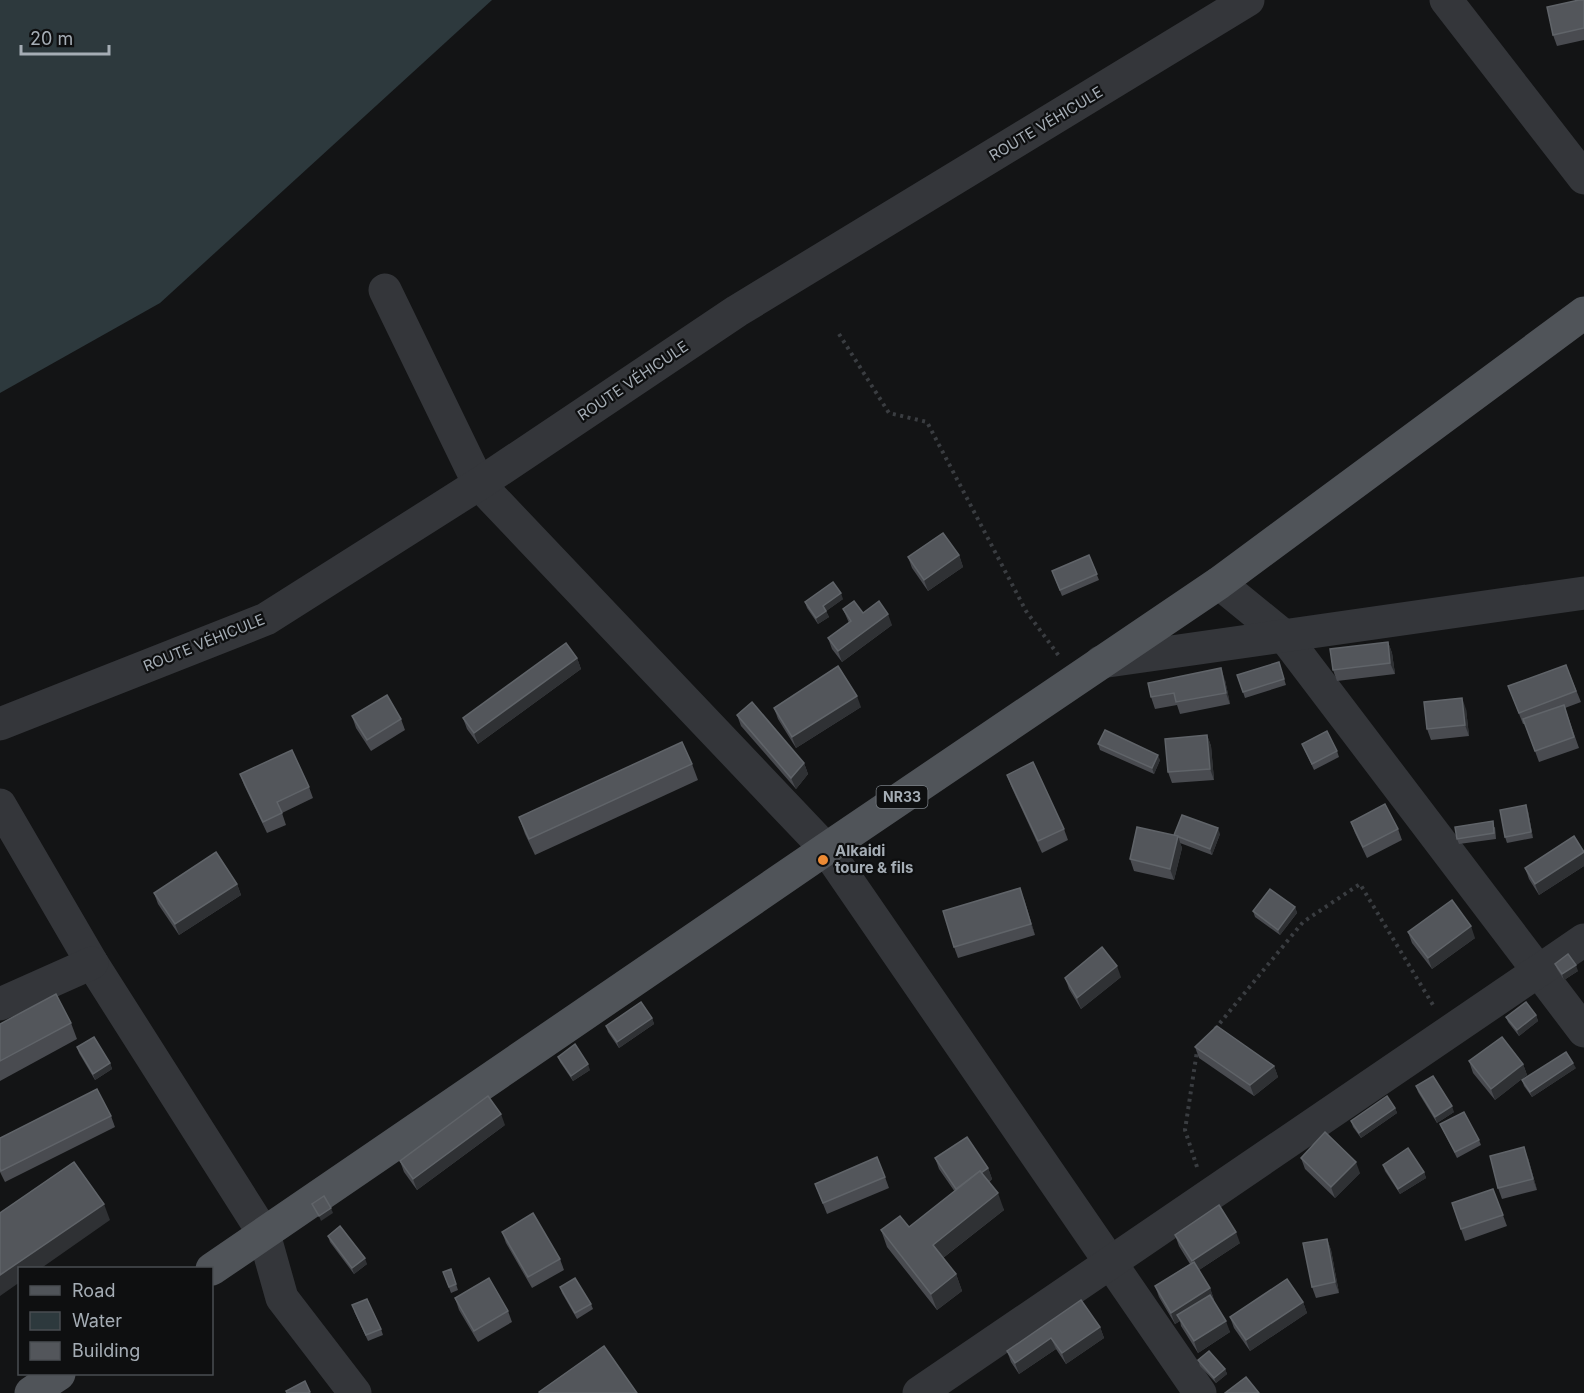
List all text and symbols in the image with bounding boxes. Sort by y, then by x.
scale bar [21,18,110,56]
text: 20 m [30,28,73,49]
street label: ROUTE VÉHICULE [985,82,1106,165]
street label: ROUTE VÉHICULE [574,337,692,425]
street label: ROUTE VÉHICULE [140,609,267,676]
road number: NR33 [876,786,928,808]
place label: Alkaidi toure & fils [835,841,913,877]
marker: Alkaidi toure & fils [816,853,830,867]
legend [18,1267,213,1375]
text: Road [72,1280,115,1301]
text: Water [72,1310,122,1331]
text: Building [72,1340,140,1361]

